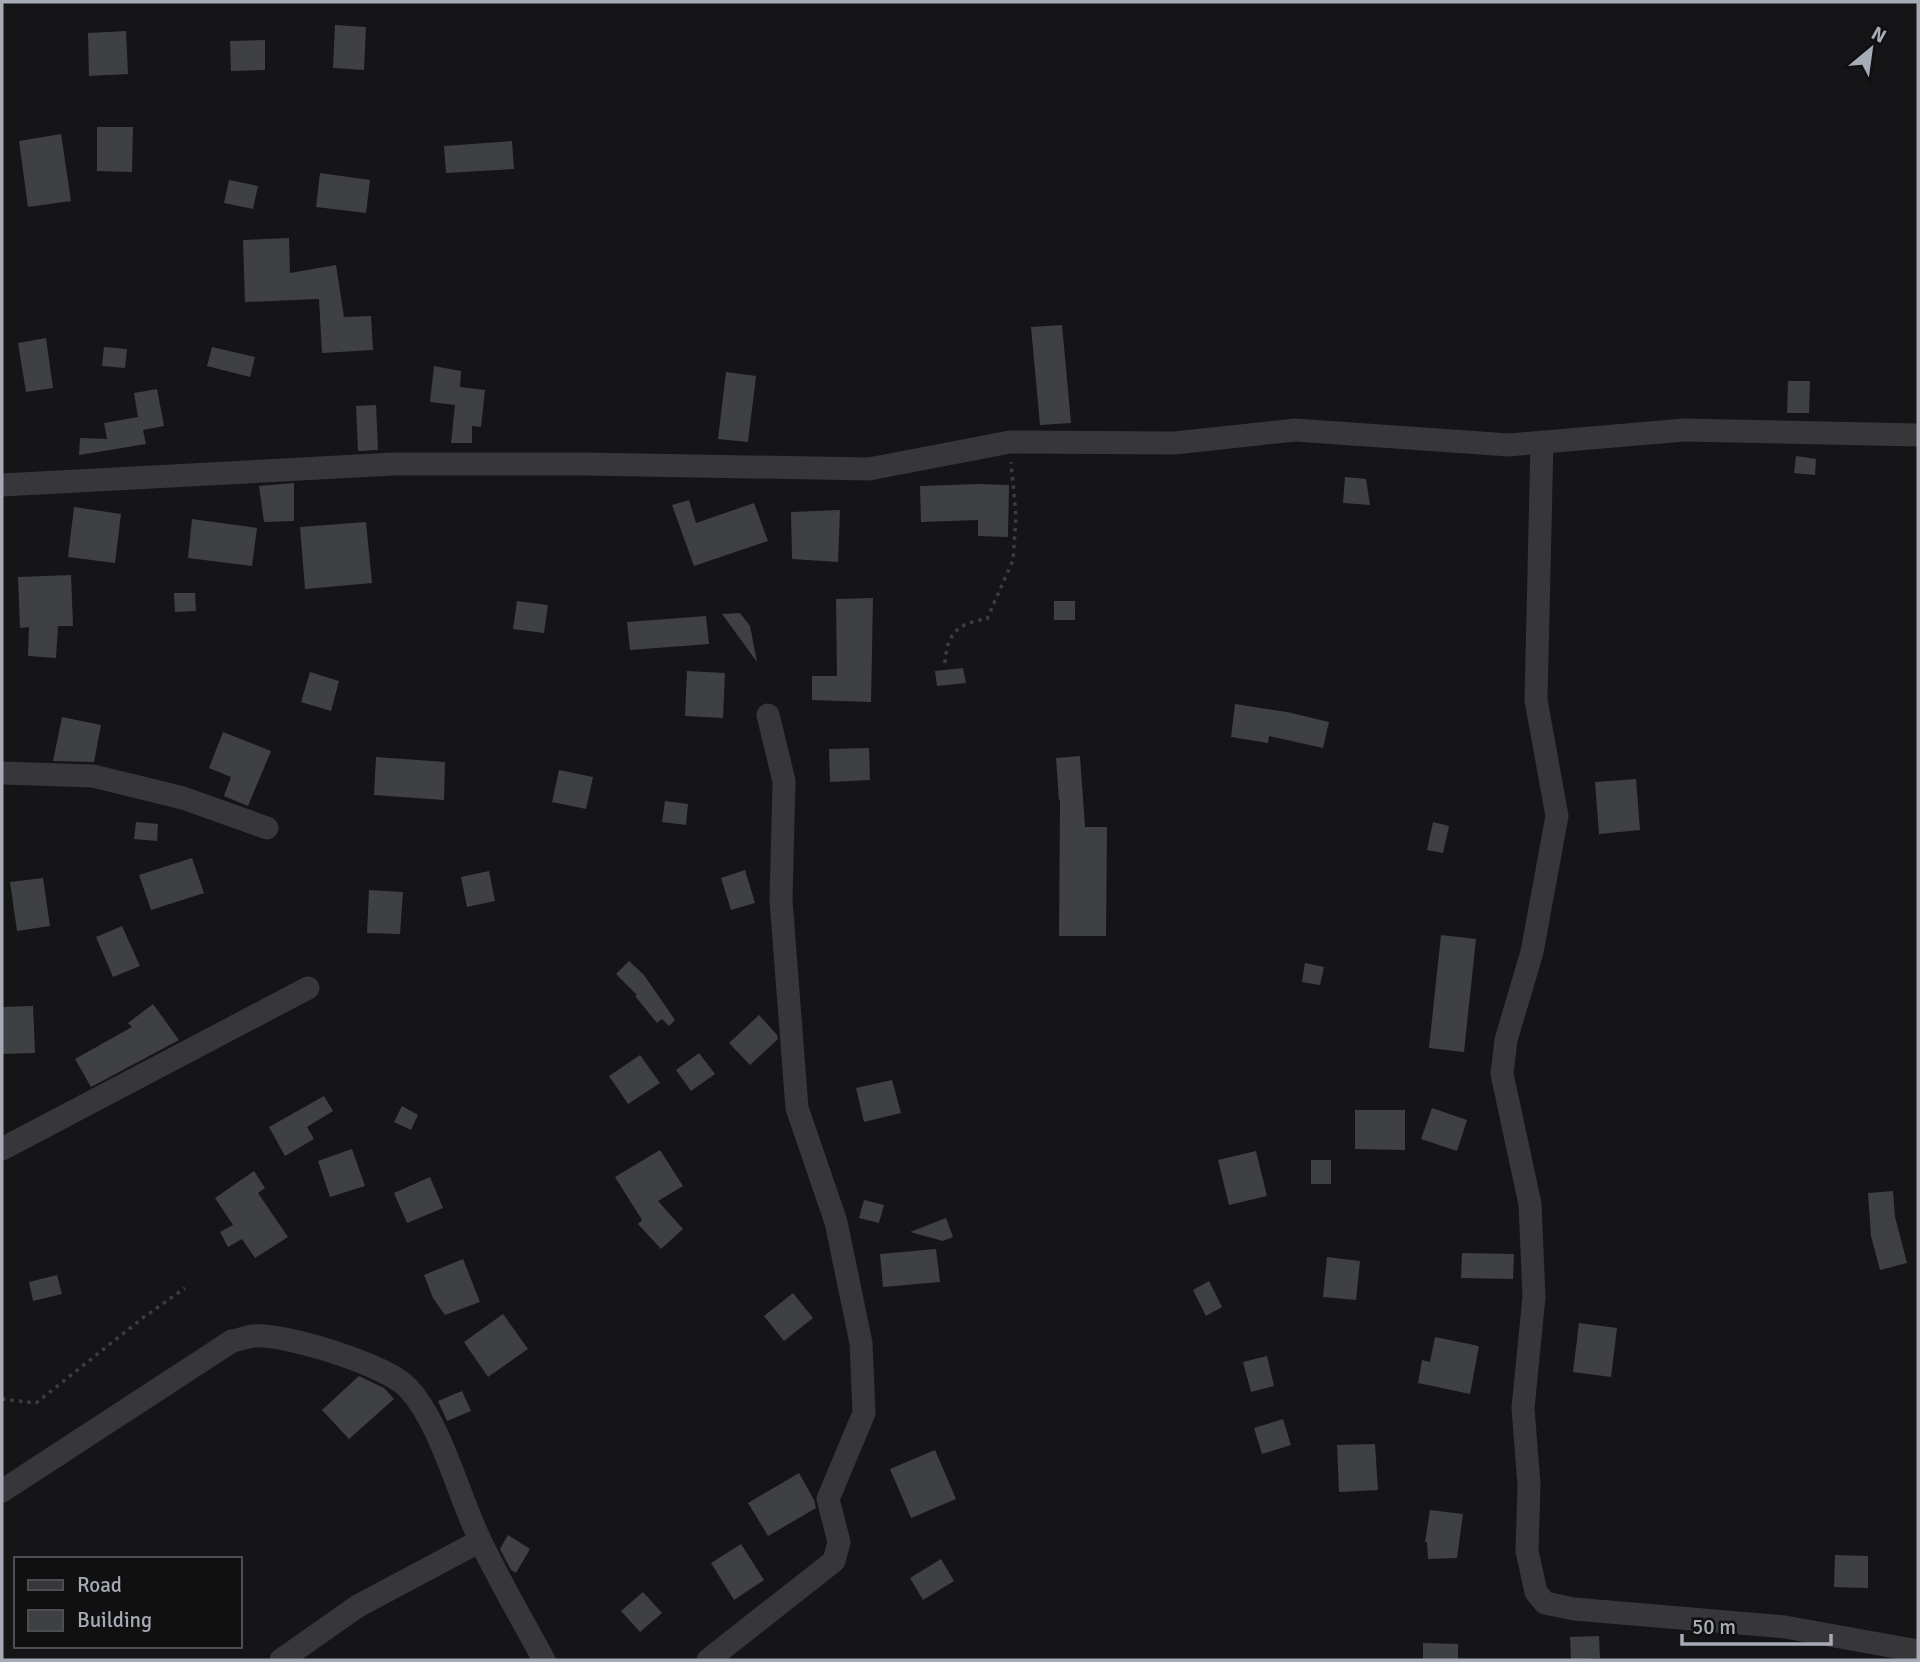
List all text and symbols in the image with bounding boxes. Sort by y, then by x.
north arrow [1836,14,1906,84]
text: N [1867,21,1890,49]
legend [14,1557,242,1648]
text: Road [77,1572,122,1598]
scale bar [1682,1602,1831,1646]
text: Building [77,1607,152,1633]
text: 50 m [1692,1614,1736,1640]

